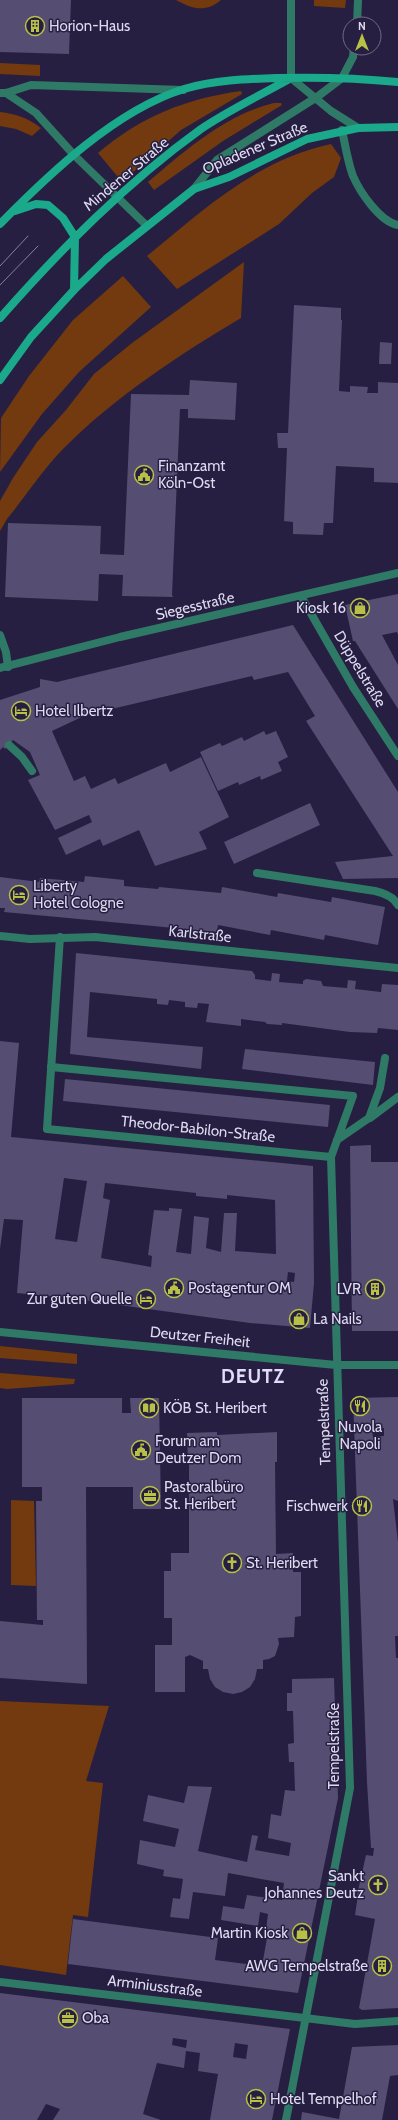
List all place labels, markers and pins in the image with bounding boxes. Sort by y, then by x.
building icon: Horion-Haus [24,15,46,37]
place label: Horion-Haus [49,17,130,35]
place label: Finanzamt Köln-Ost [158,457,225,492]
public building icon: Finanzamt Köln-Ost [133,464,155,486]
shop icon: Kiosk 16 [349,597,371,619]
place label: Kiosk 16 [296,599,346,617]
hotel icon: Hotel Ilbertz [10,700,32,722]
place label: Hotel Ilbertz [35,702,113,720]
place label: Liberty Hotel Cologne [33,877,124,912]
hotel icon: Liberty Hotel Cologne [8,884,30,906]
public building icon: Postagentur OM [163,1277,185,1299]
building icon: LVR [364,1278,386,1300]
place label: Postagentur OM [188,1279,291,1297]
place label: LVR [337,1280,361,1298]
hotel icon: Zur guten Quelle [135,1288,157,1310]
place label: Zur guten Quelle [27,1290,132,1308]
shop icon: La Nails [288,1308,310,1330]
place label: La Nails [313,1310,362,1328]
restaurant icon: Nuvola Napoli [349,1395,371,1417]
library icon: KÖB St. Heribert [138,1397,160,1419]
place label: KÖB St. Heribert [163,1399,267,1417]
place label: Nuvola Napoli [338,1418,383,1453]
place label: Forum am Deutzer Dom [155,1432,241,1467]
public building icon: Forum am Deutzer Dom [130,1439,152,1461]
place label: Pastoralbüro St. Heribert [164,1478,243,1513]
office icon: Pastoralbüro St. Heribert [139,1485,161,1507]
restaurant icon: Fischwerk [351,1495,373,1517]
place label: Fischwerk [286,1497,348,1515]
church icon: St. Heribert [221,1552,243,1574]
place label: St. Heribert [246,1554,318,1572]
place label: Sankt Johannes Deutz [263,1867,364,1902]
church icon: Sankt Johannes Deutz [367,1874,389,1896]
shop icon: Martin Kiosk [291,1922,313,1944]
place label: Martin Kiosk [211,1924,288,1942]
building icon: AWG Tempelstraße [371,1955,393,1977]
place label: AWG Tempelstraße [245,1957,368,1975]
office icon: Oba [57,2007,79,2029]
place label: Oba [82,2009,110,2027]
hotel icon: Hotel Tempelhof [245,2088,267,2110]
place label: Hotel Tempelhof [270,2090,377,2108]

